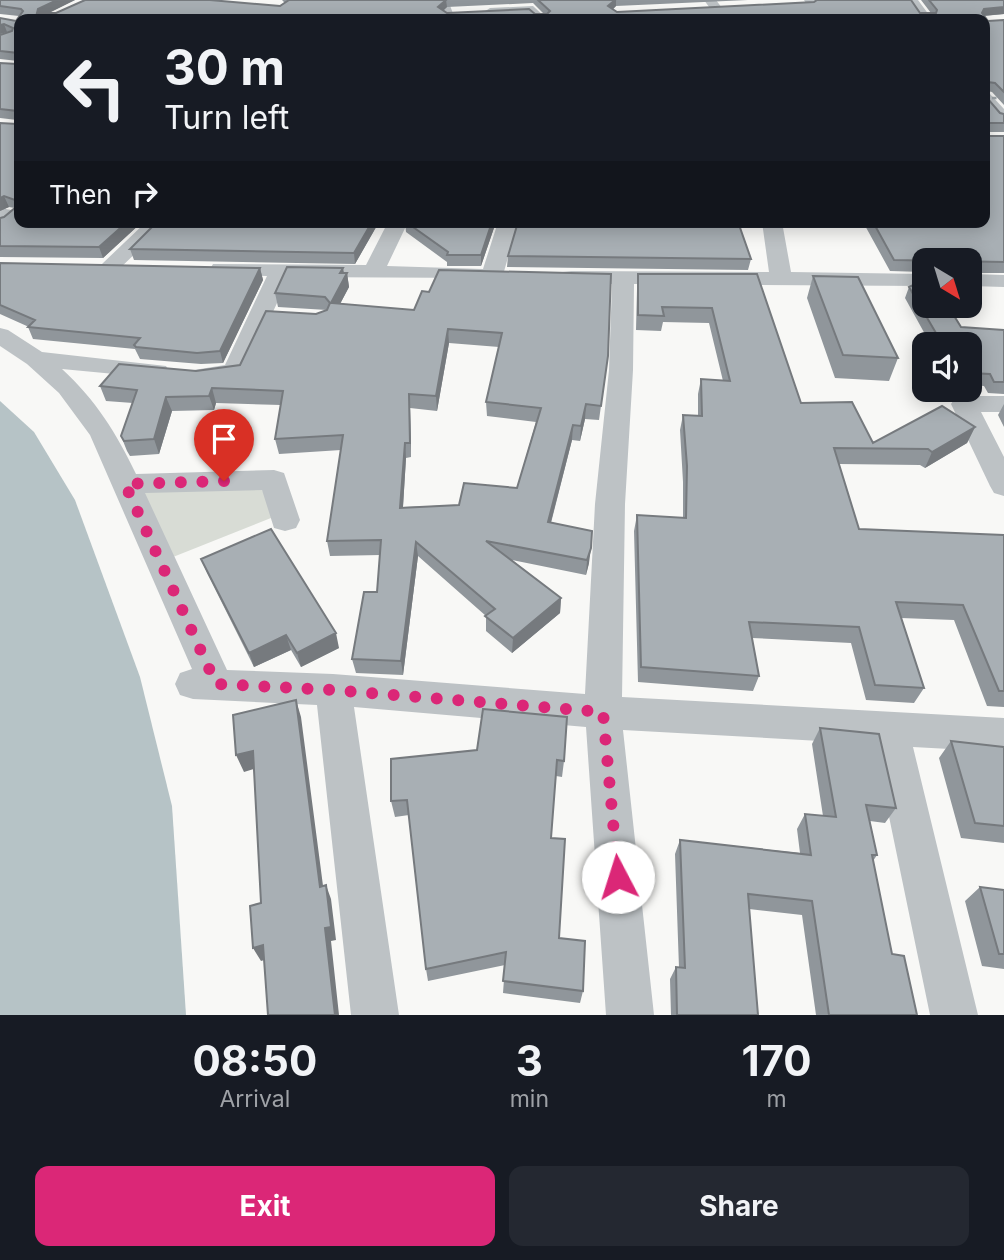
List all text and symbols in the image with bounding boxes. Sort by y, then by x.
text: 30 m [164,38,285,97]
icon: left [49,42,140,133]
text: Turn left [164,98,289,137]
icon: right [126,175,164,213]
text: Then [49,179,112,210]
north arrow [912,248,982,318]
map controls [912,248,982,402]
button: sound [912,332,982,402]
pin [194,409,254,481]
icon: arrive [205,420,243,458]
position arrow [581,840,655,914]
text: 08:50 [192,1035,317,1086]
text: 3 [516,1035,543,1086]
text: 170 [741,1035,812,1086]
text: Arrival [219,1085,290,1113]
text: min [510,1085,549,1113]
text: m [766,1085,787,1113]
button: Exit [35,1166,495,1246]
button: Share [509,1166,969,1246]

